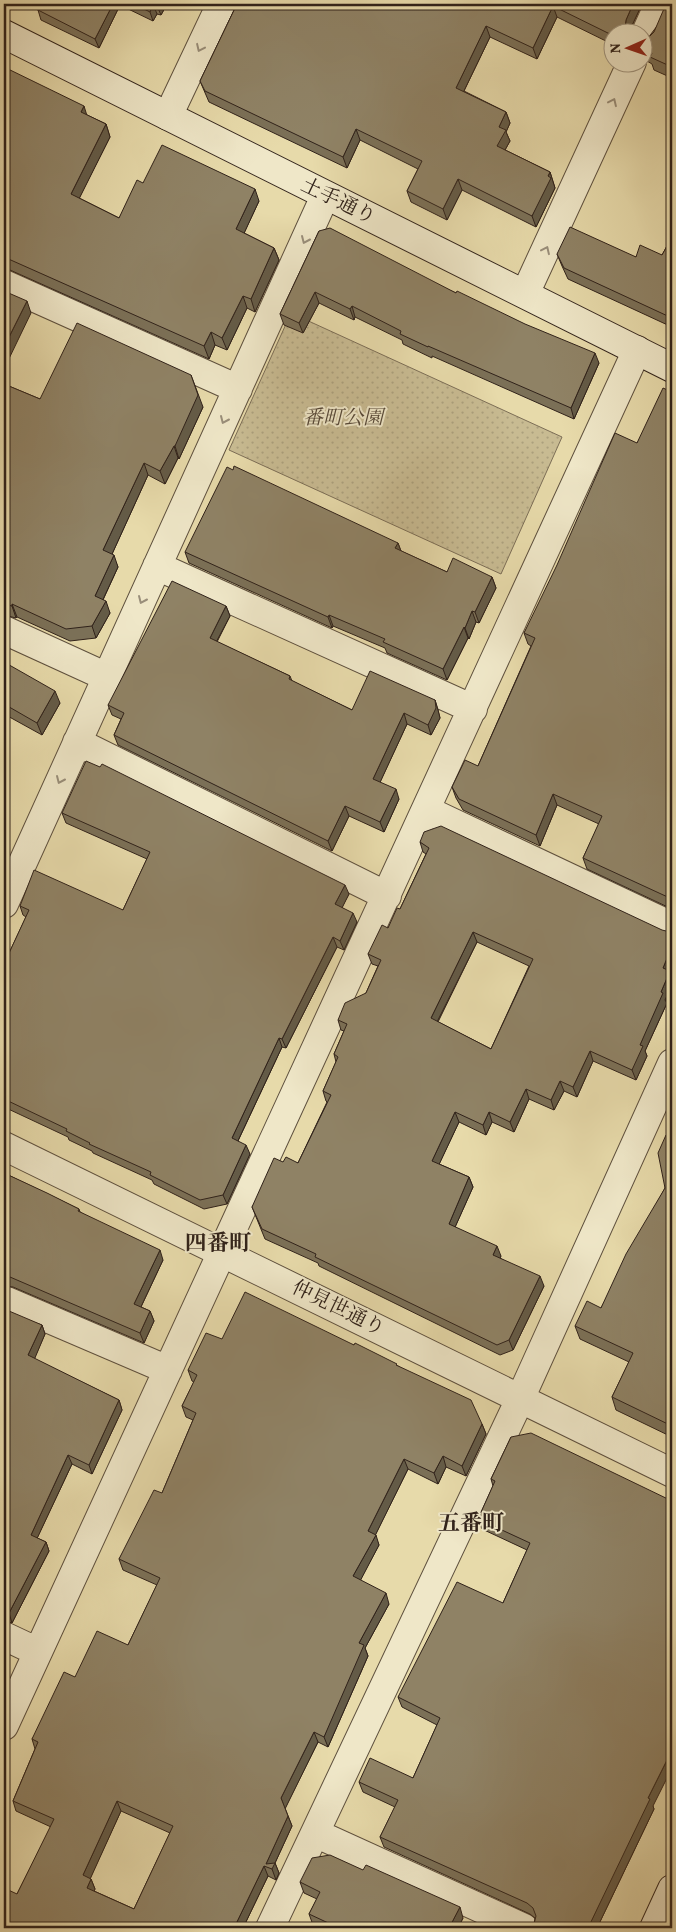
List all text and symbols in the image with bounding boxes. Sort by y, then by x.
north arrow [604,22,654,72]
one-way arrow [196,43,206,52]
text: N [607,43,626,54]
one-way arrow [607,98,618,107]
street label: 土手通り [296,172,380,232]
one-way arrow [300,235,311,244]
one-way arrow [539,246,550,255]
park label: 番町公園 [303,405,386,433]
one-way arrow [219,415,230,424]
one-way arrow [137,595,148,604]
one-way arrow [56,775,67,784]
district label: 四番町 [185,1229,251,1260]
street label: 仲見世通り [287,1274,389,1344]
district label: 五番町 [438,1509,504,1540]

